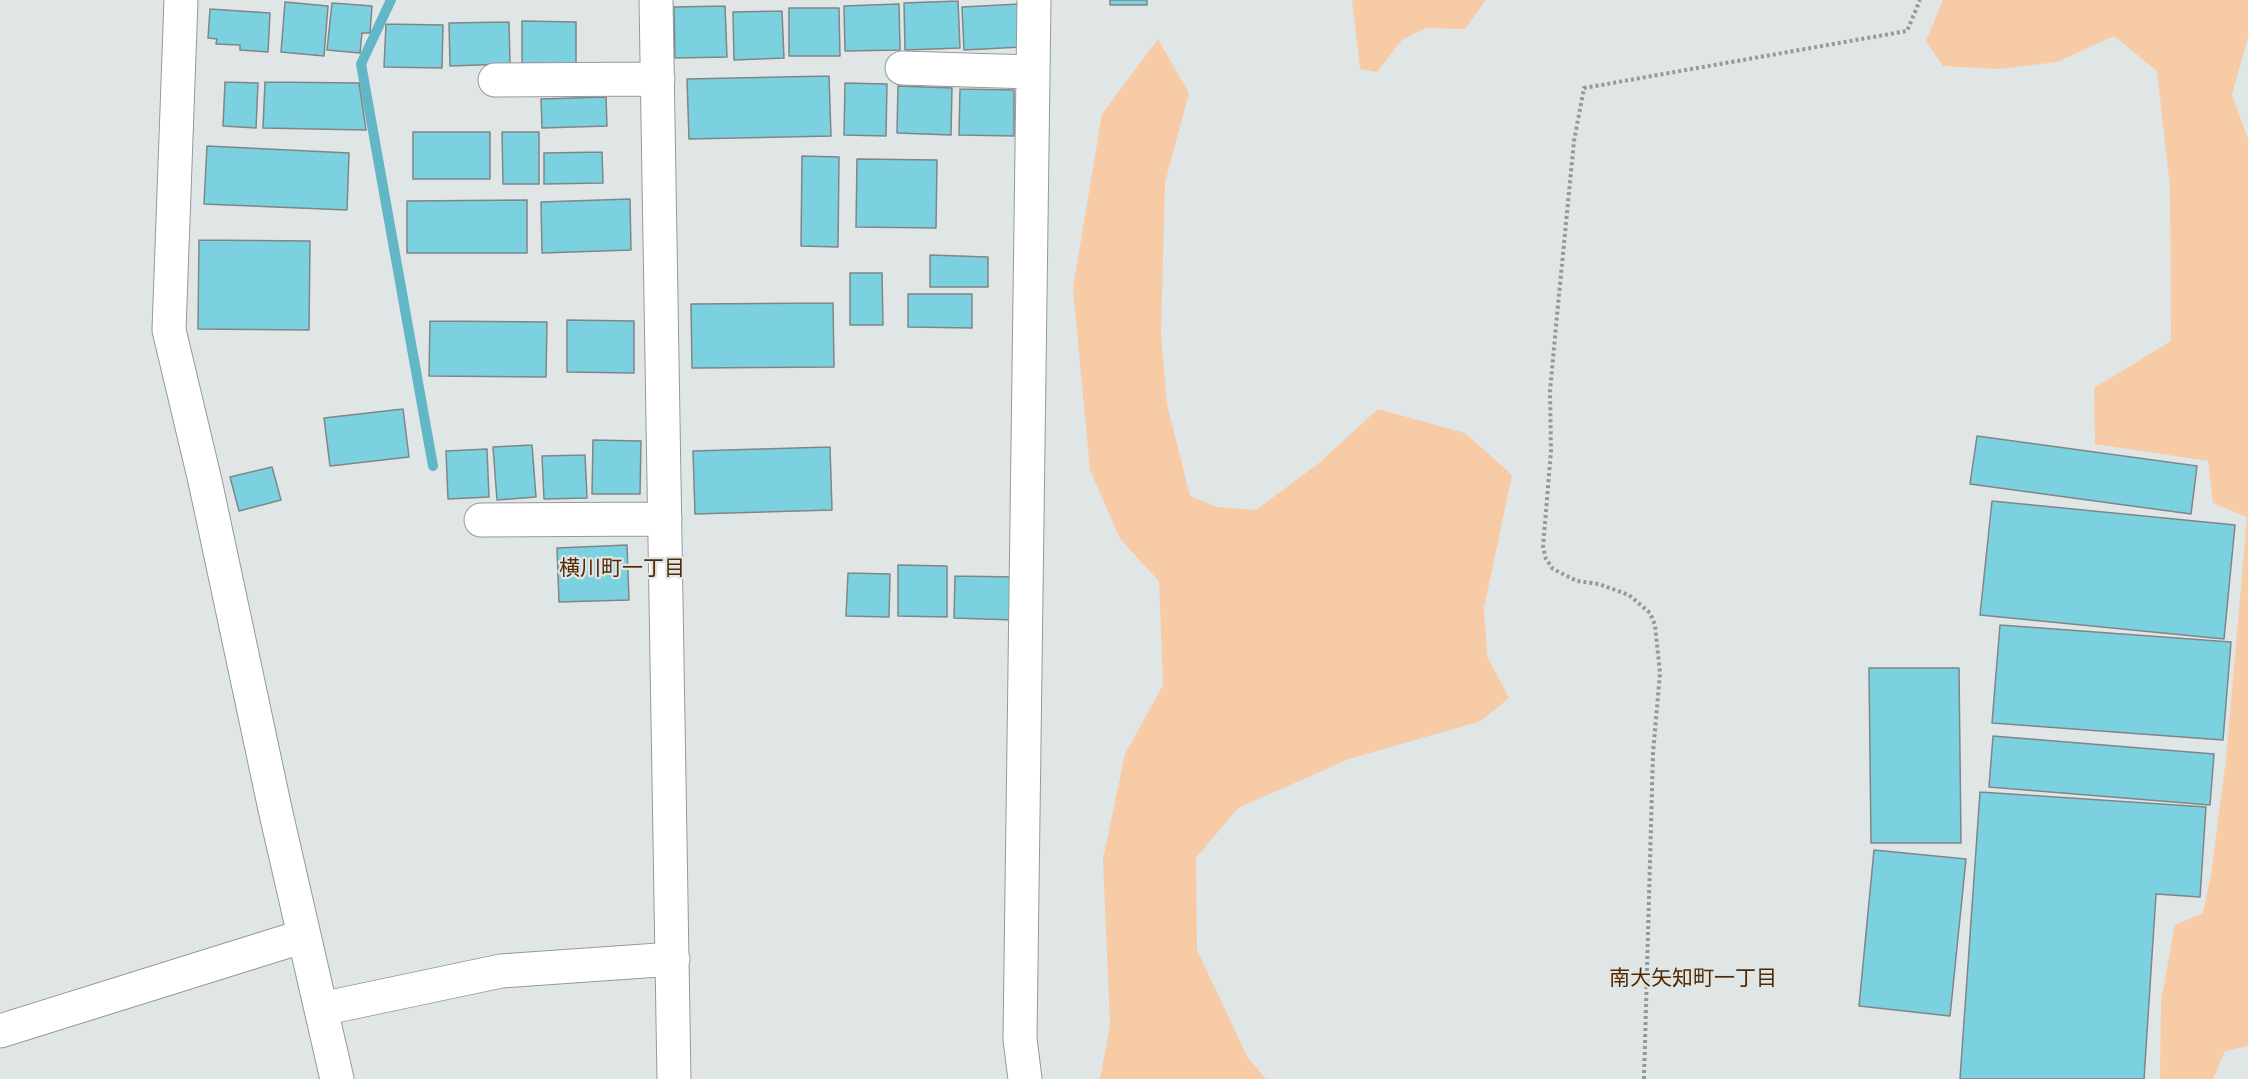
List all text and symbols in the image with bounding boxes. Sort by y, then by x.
district label: 横川町一丁目 [559,556,685,582]
district label: 南大矢知町一丁目 [1609,966,1777,992]

